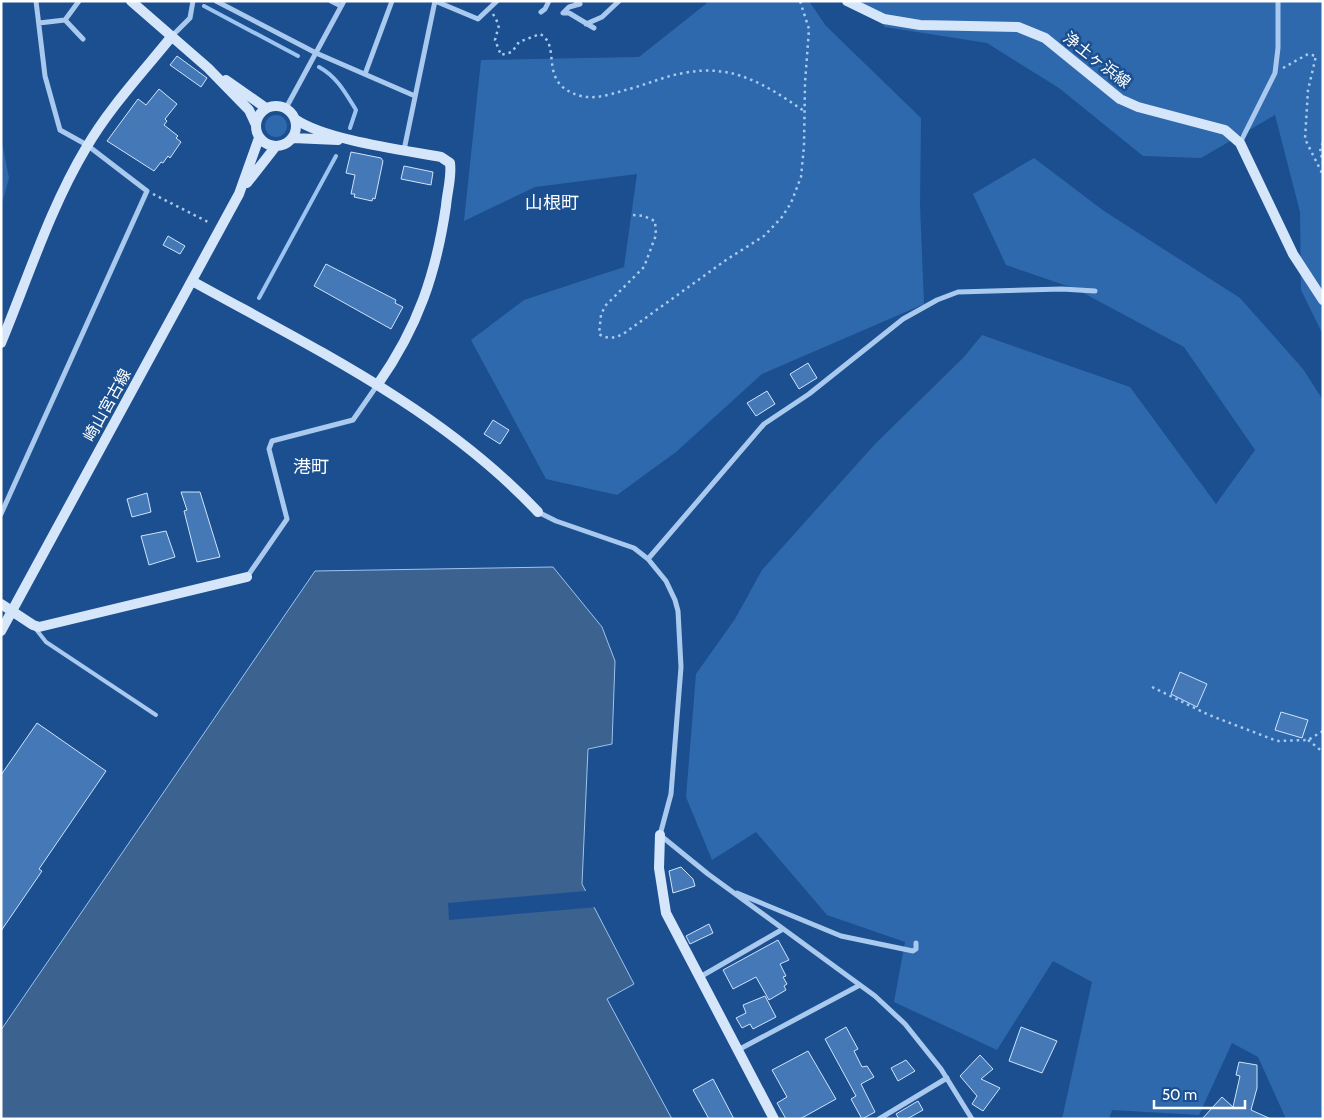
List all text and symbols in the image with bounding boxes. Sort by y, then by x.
street label: 浄土ヶ浜線 [1060,28,1134,92]
district label: 山根町 [525,192,579,214]
street label: 崎山宮古線 [79,365,135,445]
district label: 港町 [293,456,329,478]
scale bar [1154,1078,1245,1110]
text: 50 m [1162,1086,1197,1104]

